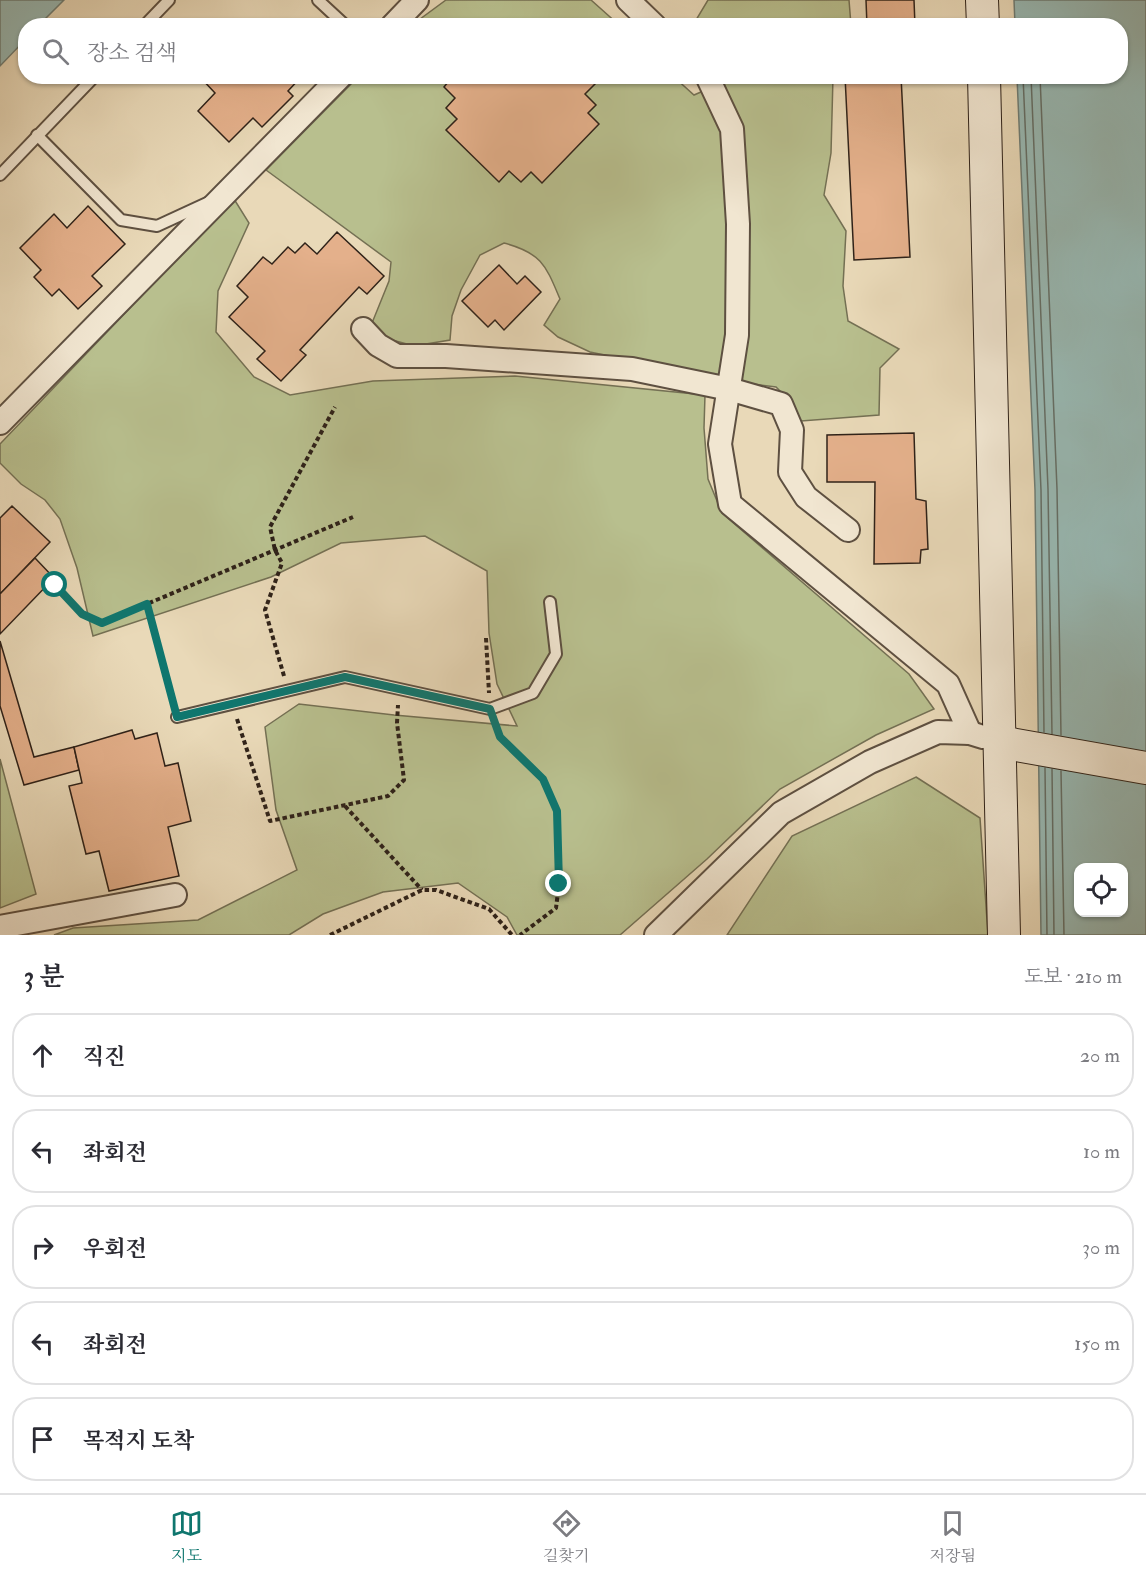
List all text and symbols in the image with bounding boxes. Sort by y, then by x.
search box [18,18,1128,84]
icon: search [39,35,72,68]
text: 장소 검색 [87,39,177,67]
route start [41,571,67,597]
map controls [1074,863,1128,917]
button: locate [1074,863,1128,917]
route end [545,870,571,896]
text: 3 분 [24,961,65,993]
text: 도보 · 210 m [1024,964,1122,989]
icon: ahead [26,1039,59,1072]
text: 직진 [83,1043,126,1071]
text: 20 m [1080,1043,1120,1068]
icon: left [26,1135,59,1168]
text: 좌회전 [83,1139,147,1167]
text: 10 m [1083,1139,1120,1164]
icon: right [26,1231,59,1264]
text: 우회전 [83,1235,147,1263]
text: 30 m [1082,1235,1120,1260]
icon: left [26,1327,59,1360]
text: 좌회전 [83,1331,147,1359]
text: 150 m [1074,1331,1120,1356]
icon: arrive [26,1423,59,1456]
text: 목적지 도착 [83,1427,194,1455]
tab: 지도 [170,1507,203,1566]
tab: 길찾기 [543,1507,589,1566]
tab: 저장됨 [930,1507,976,1566]

